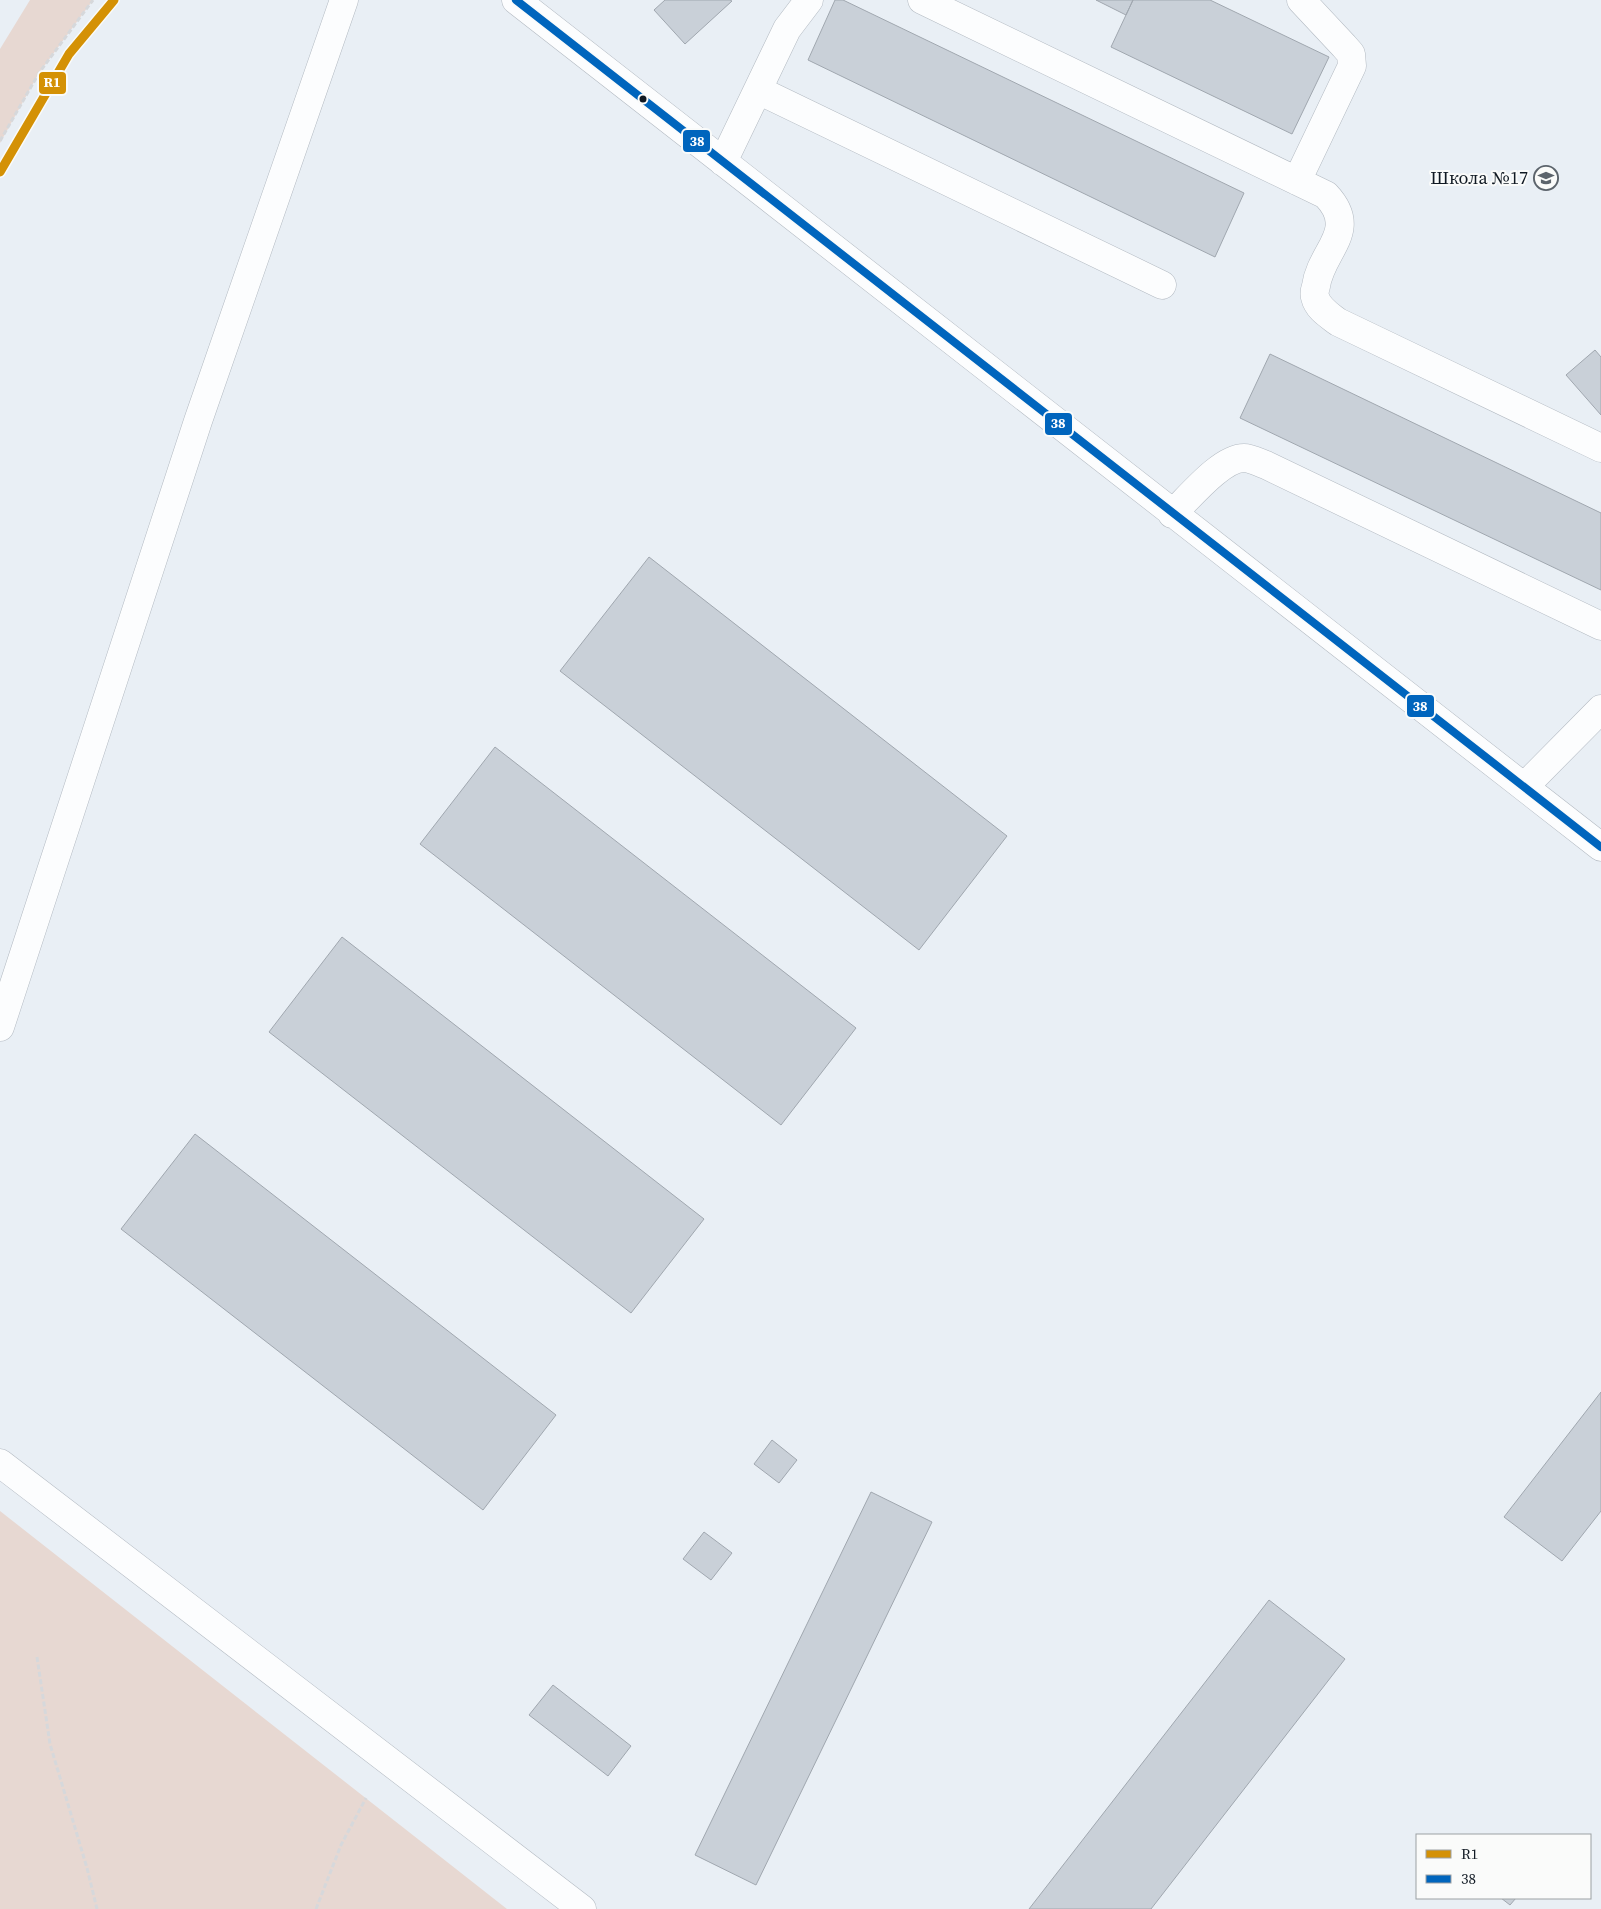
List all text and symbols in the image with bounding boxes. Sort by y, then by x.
line badge: R1 [38,71,67,95]
text: R1 [43,72,61,92]
unlabelled marker [638,94,648,104]
line badge: 38 [682,129,711,153]
text: 38 [689,131,705,151]
place label: Школа №17 [1430,165,1528,190]
school or university icon: Школа №17 [1533,165,1559,191]
line badge: 38 [1044,412,1073,436]
text: 38 [1050,413,1066,433]
line badge: 38 [1406,694,1435,718]
text: 38 [1412,696,1428,716]
legend [1416,1834,1591,1899]
text: R1 [1461,1843,1478,1864]
text: 38 [1461,1868,1476,1889]

